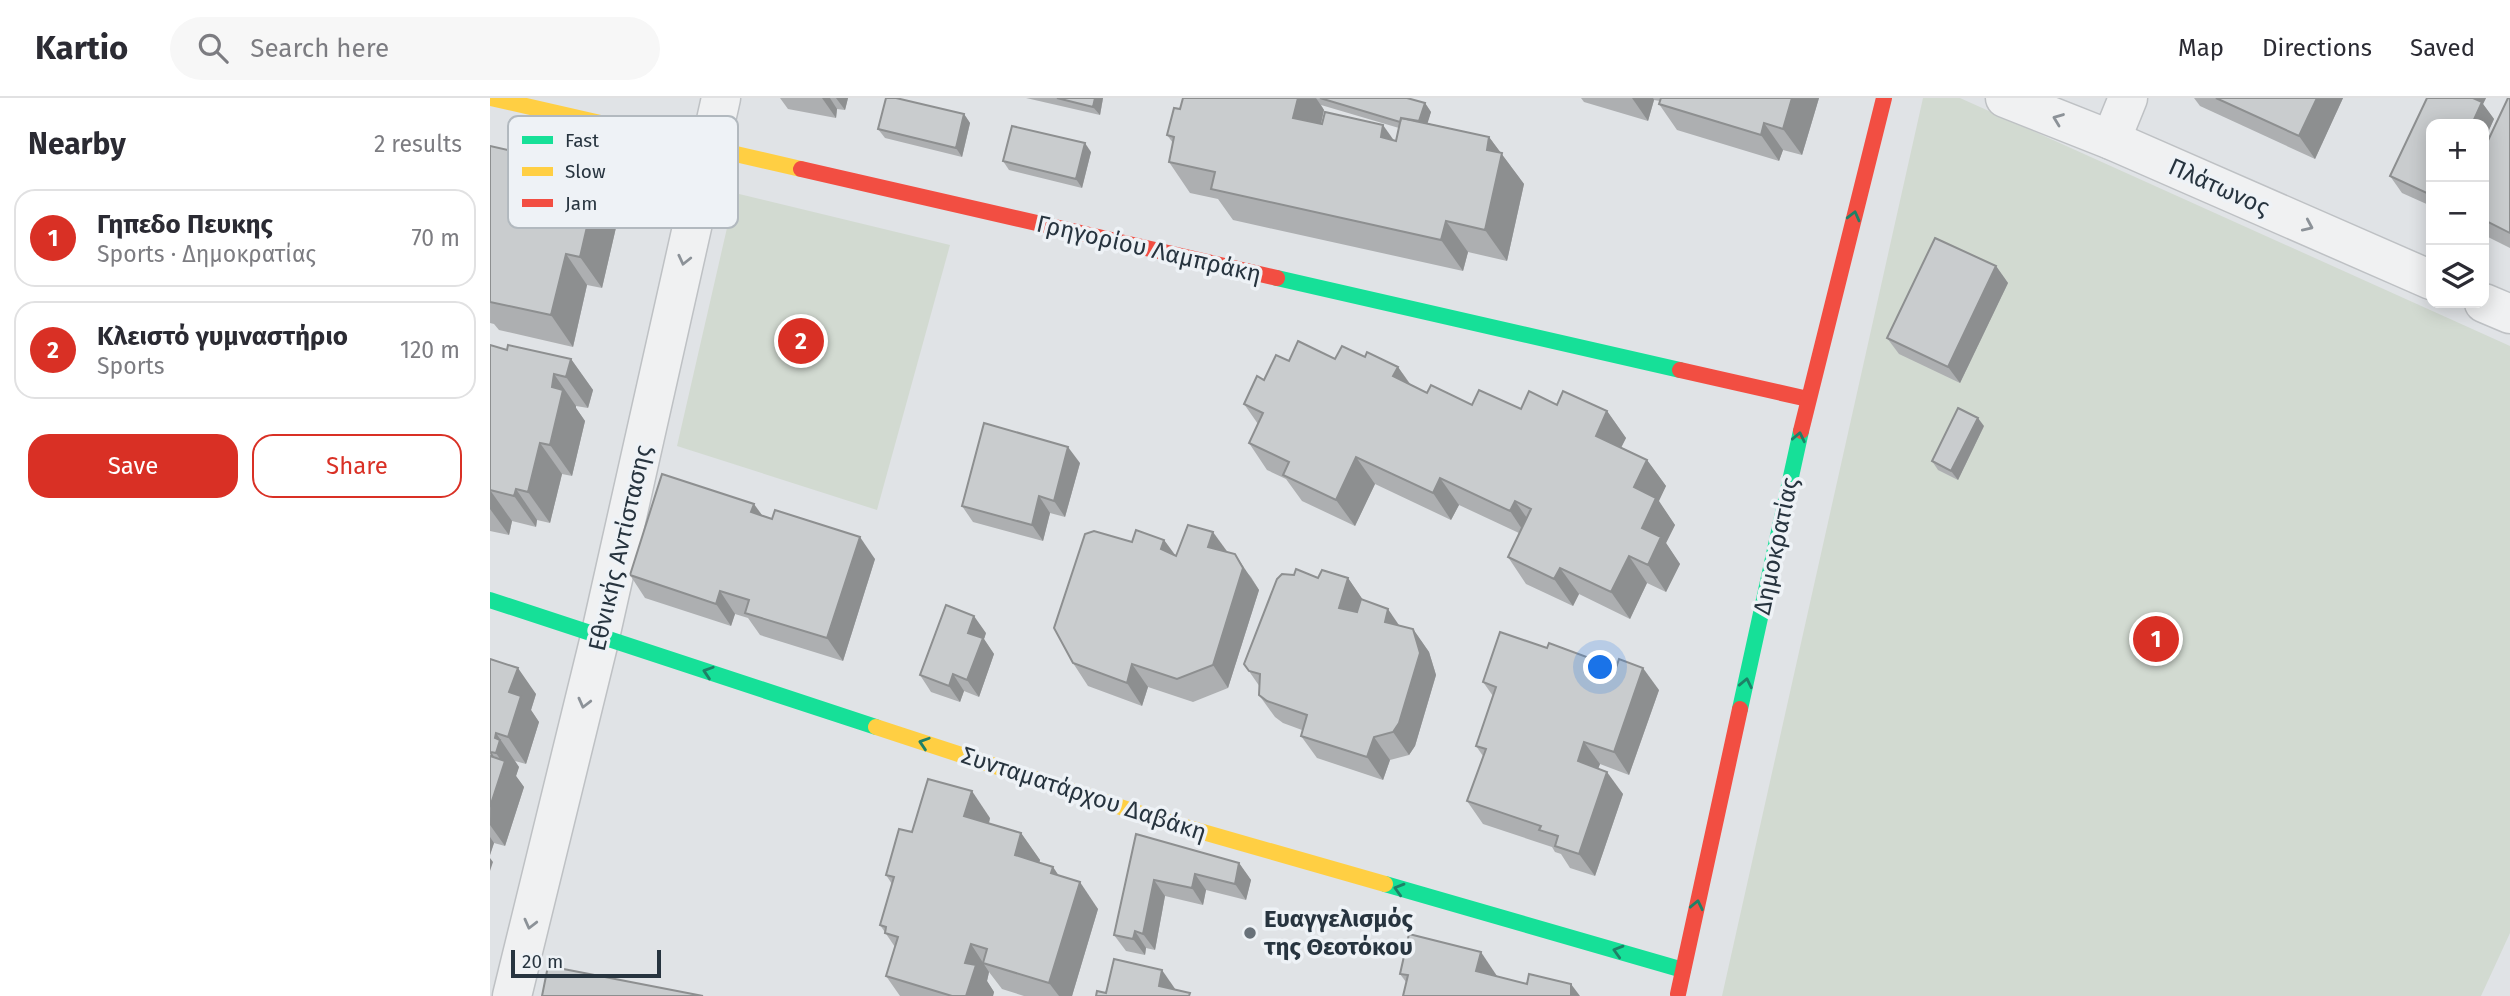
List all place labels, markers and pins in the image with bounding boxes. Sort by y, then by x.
pin: 2 [778,315,824,367]
pin: 1 [2133,613,2179,665]
place label: Ευαγγελισμός της Θεοτόκου [1263,905,1414,961]
marker: Ευαγγελισμός της Θεοτόκου [1242,925,1258,941]

